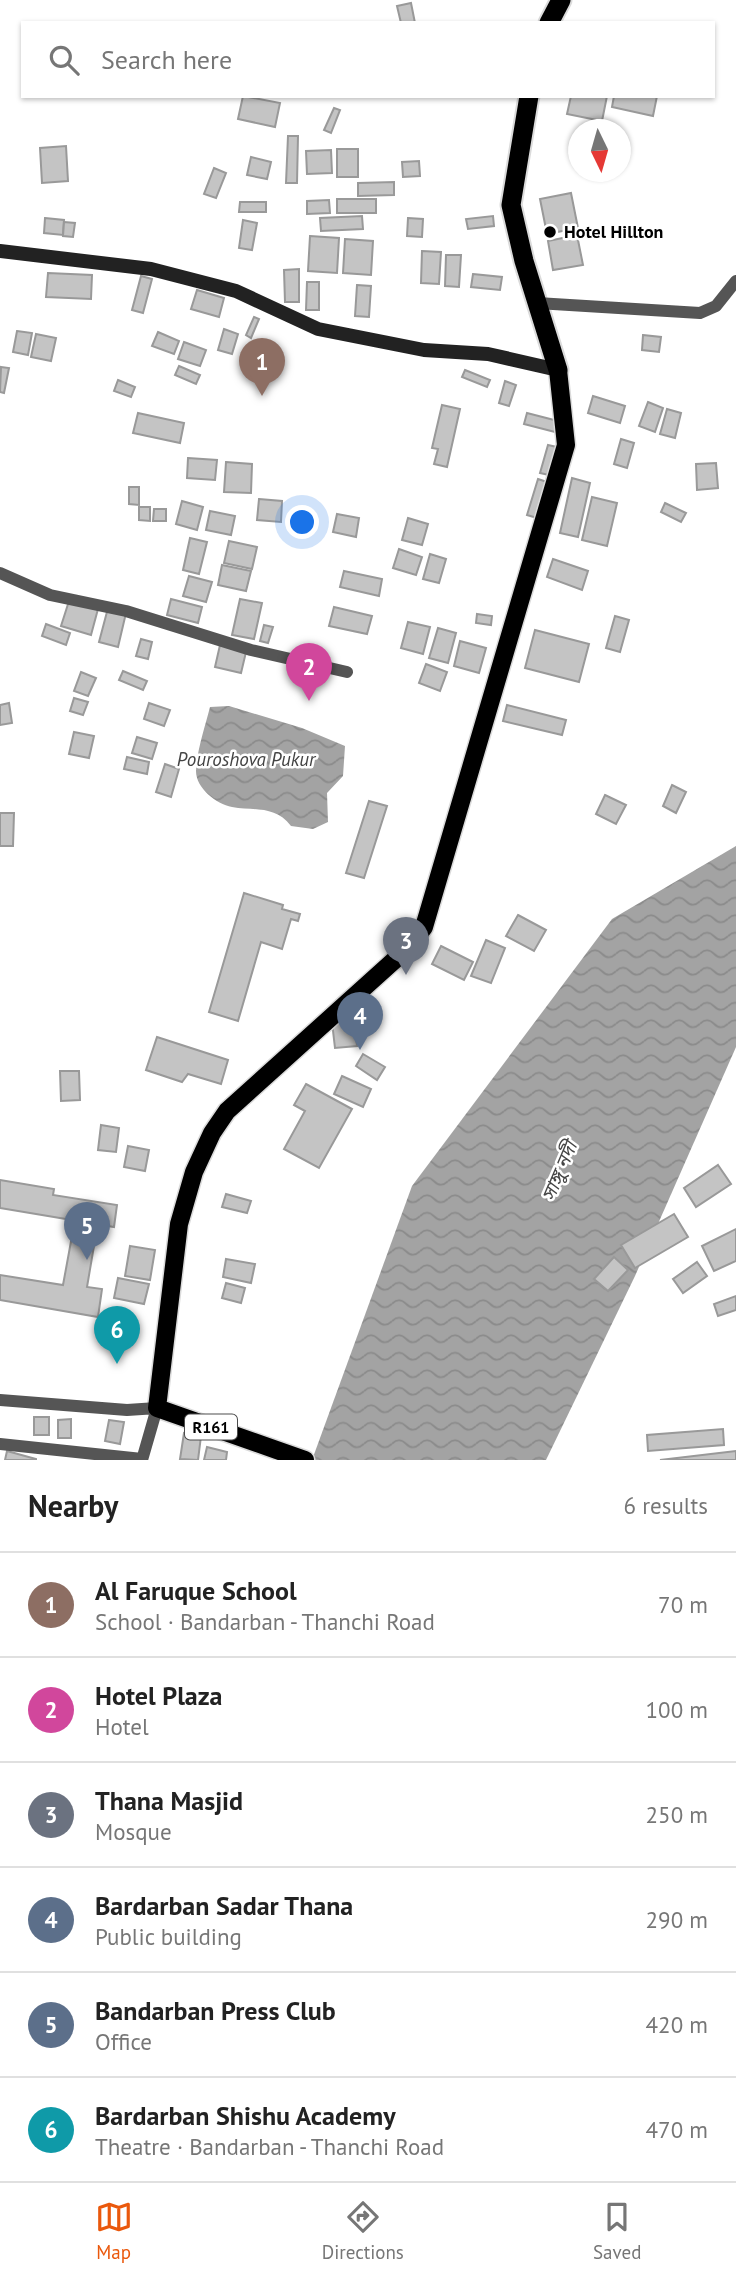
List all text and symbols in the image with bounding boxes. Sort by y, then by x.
search box [21,21,715,98]
icon: search [45,41,83,79]
text: Search here [101,43,232,76]
north arrow [568,119,631,182]
place label: Hotel Hillton [564,220,663,243]
marker: Hotel Hillton [542,224,558,240]
pin: 1 [239,338,285,396]
your location [285,505,319,539]
pin: 2 [286,643,332,701]
water label: Pouroshova Pukur [177,747,317,771]
pin: 3 [383,917,429,975]
pin: 4 [337,992,383,1050]
water label: সাঙ্গু নদী [536,1134,584,1204]
pin: 5 [64,1202,110,1260]
pin: 6 [94,1306,140,1364]
road number: R161 [185,1414,237,1440]
text: Nearby [28,1486,118,1525]
text: 6 results [624,1491,708,1520]
text: Al Faruque School [95,1574,297,1607]
text: 1 [44,1590,58,1619]
text: 70 m [658,1590,708,1619]
text: School · Bandarban - Thanchi Road [95,1607,435,1636]
text: Hotel Plaza [95,1679,222,1712]
text: 2 [44,1695,58,1724]
text: 100 m [646,1695,708,1724]
text: Hotel [95,1712,149,1741]
text: Thana Masjid [95,1784,243,1817]
text: 3 [44,1800,58,1829]
text: 250 m [646,1800,708,1829]
text: Mosque [95,1817,172,1846]
text: Bardarban Sadar Thana [95,1889,353,1922]
text: 4 [44,1905,58,1934]
text: 290 m [646,1905,708,1934]
text: Public building [95,1922,242,1951]
text: Bandarban Press Club [95,1994,336,2027]
text: 5 [44,2010,58,2039]
text: 420 m [646,2010,708,2039]
text: Office [95,2027,152,2056]
text: Bardarban Shishu Academy [95,2099,396,2132]
text: 6 [44,2115,58,2144]
text: 470 m [646,2115,708,2144]
text: Theatre · Bandarban - Thanchi Road [95,2132,444,2161]
tab: Map [95,2198,133,2264]
tab: Directions [322,2198,404,2264]
tab: Saved [593,2198,641,2264]

